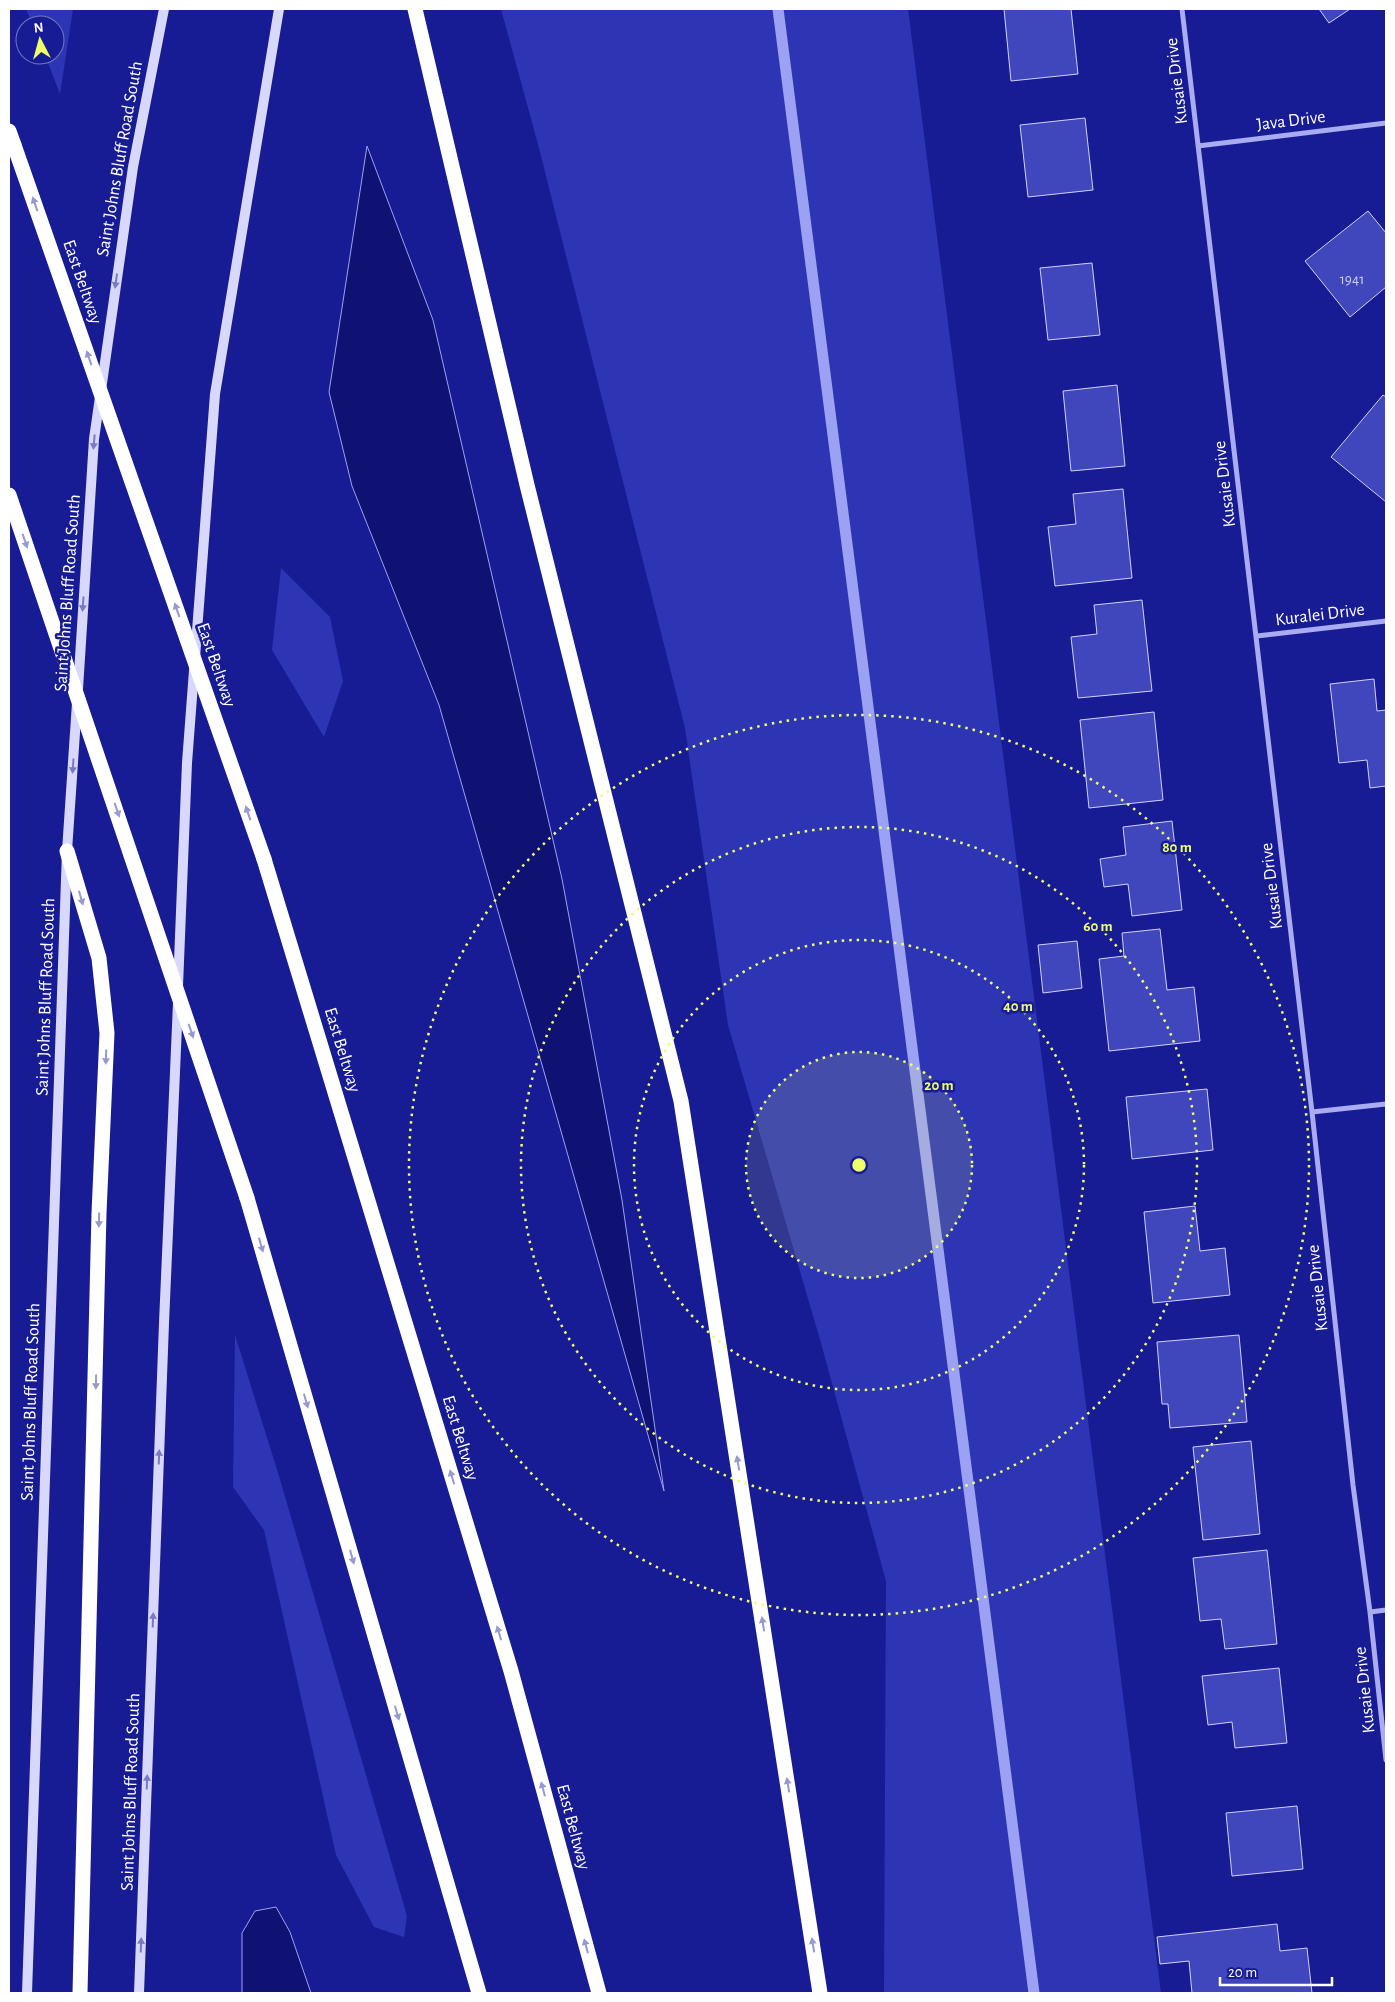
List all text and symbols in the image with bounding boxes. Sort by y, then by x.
north arrow [15,15,65,65]
text: N [33,21,44,36]
street label: Kusaie Drive [1163,37,1191,125]
street label: Saint Johns Bluff Road South [94,60,146,258]
street label: Java Drive [1255,108,1327,134]
one-way arrow [31,197,38,212]
street label: East Beltway [59,238,105,327]
house number: 1941 [1340,272,1364,287]
one-way arrow [112,273,120,289]
one-way arrow [85,350,92,365]
one-way arrow [89,434,97,450]
street label: Kusaie Drive [1211,440,1239,528]
street label: Saint Johns Bluff Road South [52,494,84,692]
one-way arrow [22,533,29,548]
one-way arrow [79,596,87,612]
street label: Kuralei Drive [1274,601,1366,629]
one-way arrow [173,603,180,618]
street label: East Beltway [193,621,239,710]
one-way arrow [68,758,76,774]
one-way arrow [114,803,121,818]
one-way arrow [244,805,252,820]
text: 80 m [1162,840,1192,855]
street label: Kusaie Drive [1258,842,1286,930]
one-way arrow [78,890,86,905]
street label: Saint Johns Bluff Road South [34,898,58,1096]
text: 60 m [1083,919,1113,934]
text: 40 m [1003,999,1033,1014]
street label: East Beltway [321,1005,364,1095]
one-way arrow [188,1023,195,1038]
one-way arrow [101,1050,109,1066]
text: 20 m [924,1078,954,1093]
centre of rings [850,1156,868,1174]
one-way arrow [95,1212,103,1228]
one-way arrow [258,1237,266,1252]
street label: Kusaie Drive [1305,1244,1331,1332]
street label: Saint Johns Bluff Road South [19,1303,43,1501]
one-way arrow [91,1374,99,1390]
one-way arrow [303,1393,311,1408]
street label: East Beltway [439,1393,482,1483]
one-way arrow [155,1449,163,1465]
one-way arrow [733,1455,741,1471]
one-way arrow [448,1470,456,1485]
one-way arrow [348,1549,356,1564]
one-way arrow [150,1612,158,1628]
one-way arrow [758,1616,766,1632]
one-way arrow [495,1625,503,1640]
street label: Kusaie Drive [1352,1646,1378,1734]
street label: Saint Johns Bluff Road South [119,1693,143,1891]
one-way arrow [394,1705,402,1720]
one-way arrow [144,1774,152,1790]
one-way arrow [783,1776,791,1792]
one-way arrow [539,1782,547,1797]
street label: East Beltway [553,1782,593,1872]
one-way arrow [137,1936,145,1952]
one-way arrow [809,1937,817,1953]
one-way arrow [582,1939,590,1954]
scale bar [1220,1954,1332,1986]
text: 20 m [1228,1965,1257,1980]

